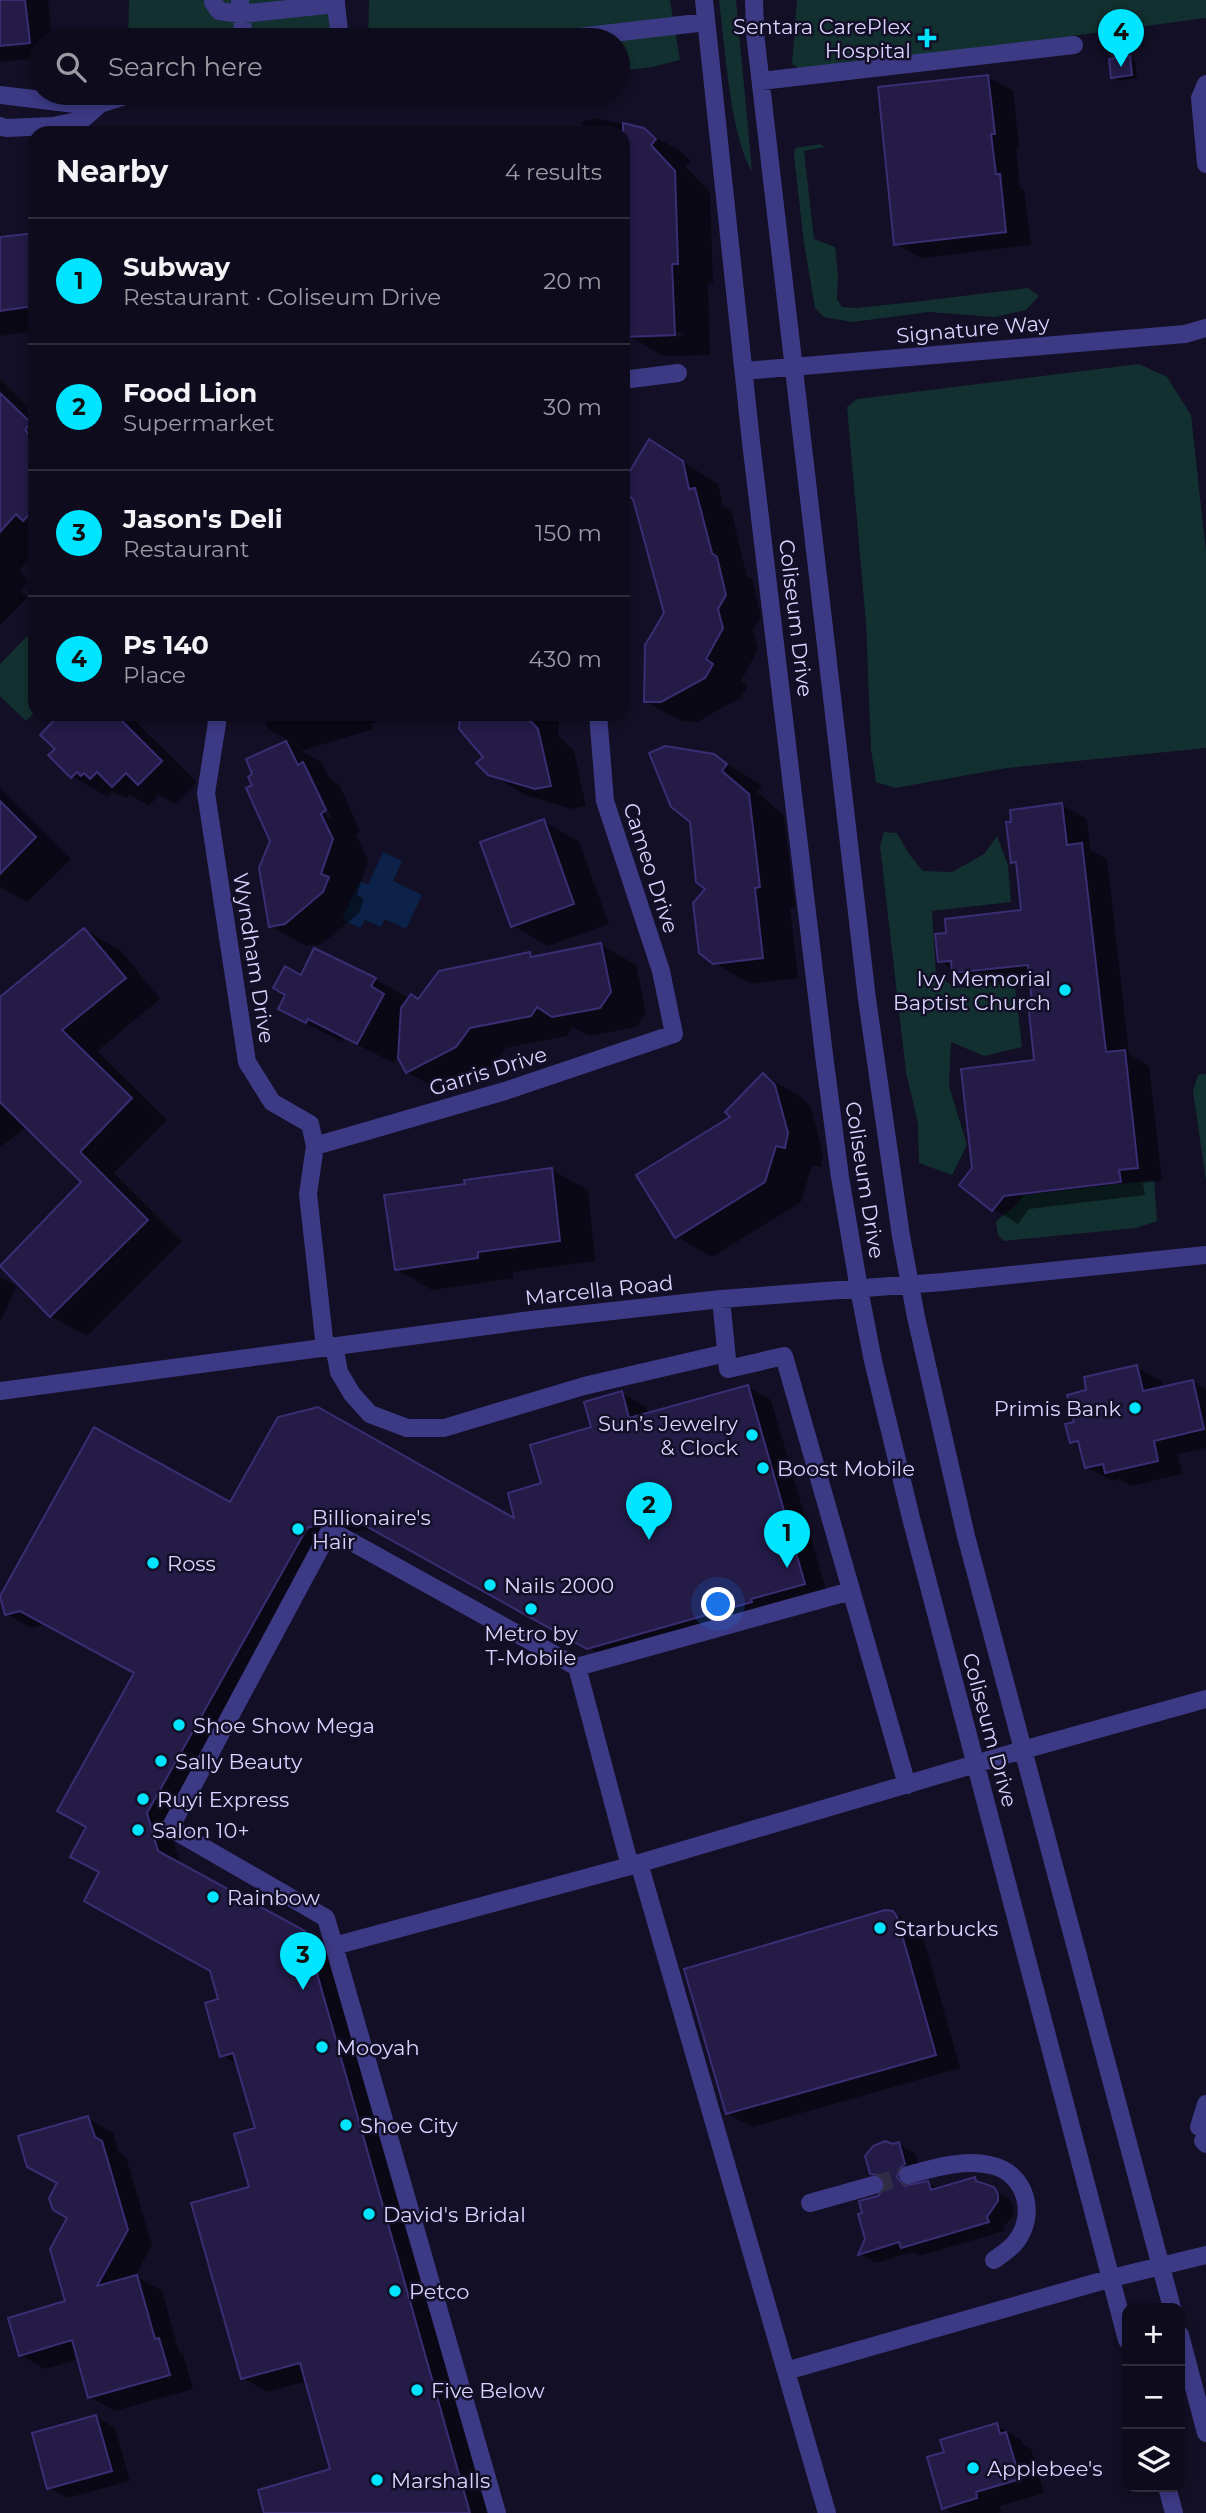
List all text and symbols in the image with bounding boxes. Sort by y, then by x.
pin: 4 [1098,9,1144,67]
place label: Sentara CarePlex Hospital [733,14,911,63]
search box [28,28,630,105]
marker: Sentara CarePlex Hospital [917,28,937,48]
icon: search [52,48,90,86]
text: Search here [108,51,263,83]
text: Nearby [56,153,168,190]
text: 4 results [505,158,602,186]
text: Subway [123,251,230,283]
text: 1 [74,267,84,295]
text: 20 m [543,267,602,295]
text: Restaurant · Coliseum Drive [123,283,441,311]
street label: Signature Way [895,310,1051,348]
text: Food Lion [123,377,257,409]
text: 2 [72,393,86,421]
text: 30 m [543,393,602,421]
text: Supermarket [123,409,275,437]
text: Jason's Deli [123,503,283,535]
text: 3 [72,519,86,547]
text: 150 m [535,519,602,547]
text: Restaurant [123,535,249,563]
street label: Coliseum Drive [774,538,818,698]
text: Ps 140 [123,629,209,661]
text: 4 [71,645,87,673]
text: 430 m [529,645,602,673]
text: Place [123,661,186,689]
street label: Cameo Drive [618,800,684,936]
street label: Wyndham Drive [228,871,280,1045]
place label: Ivy Memorial Baptist Church [893,966,1051,1015]
marker: Ivy Memorial Baptist Church [1057,982,1073,998]
street label: Garris Drive [426,1041,550,1101]
street label: Coliseum Drive [840,1100,890,1260]
street label: Marcella Road [524,1270,674,1310]
place label: Primis Bank [994,1396,1121,1421]
marker: Primis Bank [1127,1400,1143,1416]
place label: Sun’s Jewelry & Clock [598,1411,739,1460]
marker: Sun’s Jewelry & Clock [744,1427,760,1443]
place label: Boost Mobile [777,1456,915,1481]
marker: Boost Mobile [755,1460,771,1476]
pin: 2 [626,1482,672,1540]
place label: Billionaire's Hair [312,1505,431,1554]
pin: 1 [764,1510,810,1568]
marker: Billionaire's Hair [290,1521,306,1537]
place label: Ross [167,1551,216,1576]
marker: Ross [145,1555,161,1571]
place label: Nails 2000 [504,1573,614,1598]
marker: Nails 2000 [482,1577,498,1593]
your location [701,1587,735,1621]
marker: Metro by T-Mobile [523,1601,539,1617]
place label: Metro by T-Mobile [484,1621,578,1670]
street label: Coliseum Drive [957,1650,1023,1810]
place label: Shoe Show Mega [193,1713,375,1738]
marker: Shoe Show Mega [171,1717,187,1733]
place label: Sally Beauty [175,1749,303,1774]
marker: Sally Beauty [153,1753,169,1769]
place label: Ruyi Express [157,1787,289,1812]
marker: Ruyi Express [135,1791,151,1807]
place label: Salon 10+ [152,1818,250,1843]
marker: Salon 10+ [130,1822,146,1838]
place label: Rainbow [227,1885,320,1910]
marker: Rainbow [205,1889,221,1905]
place label: Starbucks [894,1916,998,1941]
marker: Starbucks [872,1920,888,1936]
pin: 3 [280,1932,326,1990]
place label: Mooyah [336,2035,420,2060]
marker: Mooyah [314,2039,330,2055]
place label: Shoe City [360,2113,459,2138]
marker: Shoe City [338,2117,354,2133]
place label: David's Bridal [383,2202,526,2227]
marker: David's Bridal [361,2206,377,2222]
place label: Petco [409,2279,469,2304]
marker: Petco [387,2283,403,2299]
map controls [1122,2303,1185,2492]
button: + [1122,2303,1185,2366]
button: − [1122,2366,1185,2429]
place label: Five Below [431,2378,545,2403]
marker: Five Below [409,2382,425,2398]
button: layers [1122,2429,1185,2492]
place label: Applebee's [987,2456,1102,2481]
marker: Applebee's [965,2460,981,2476]
place label: Marshalls [391,2468,490,2493]
marker: Marshalls [369,2472,385,2488]

